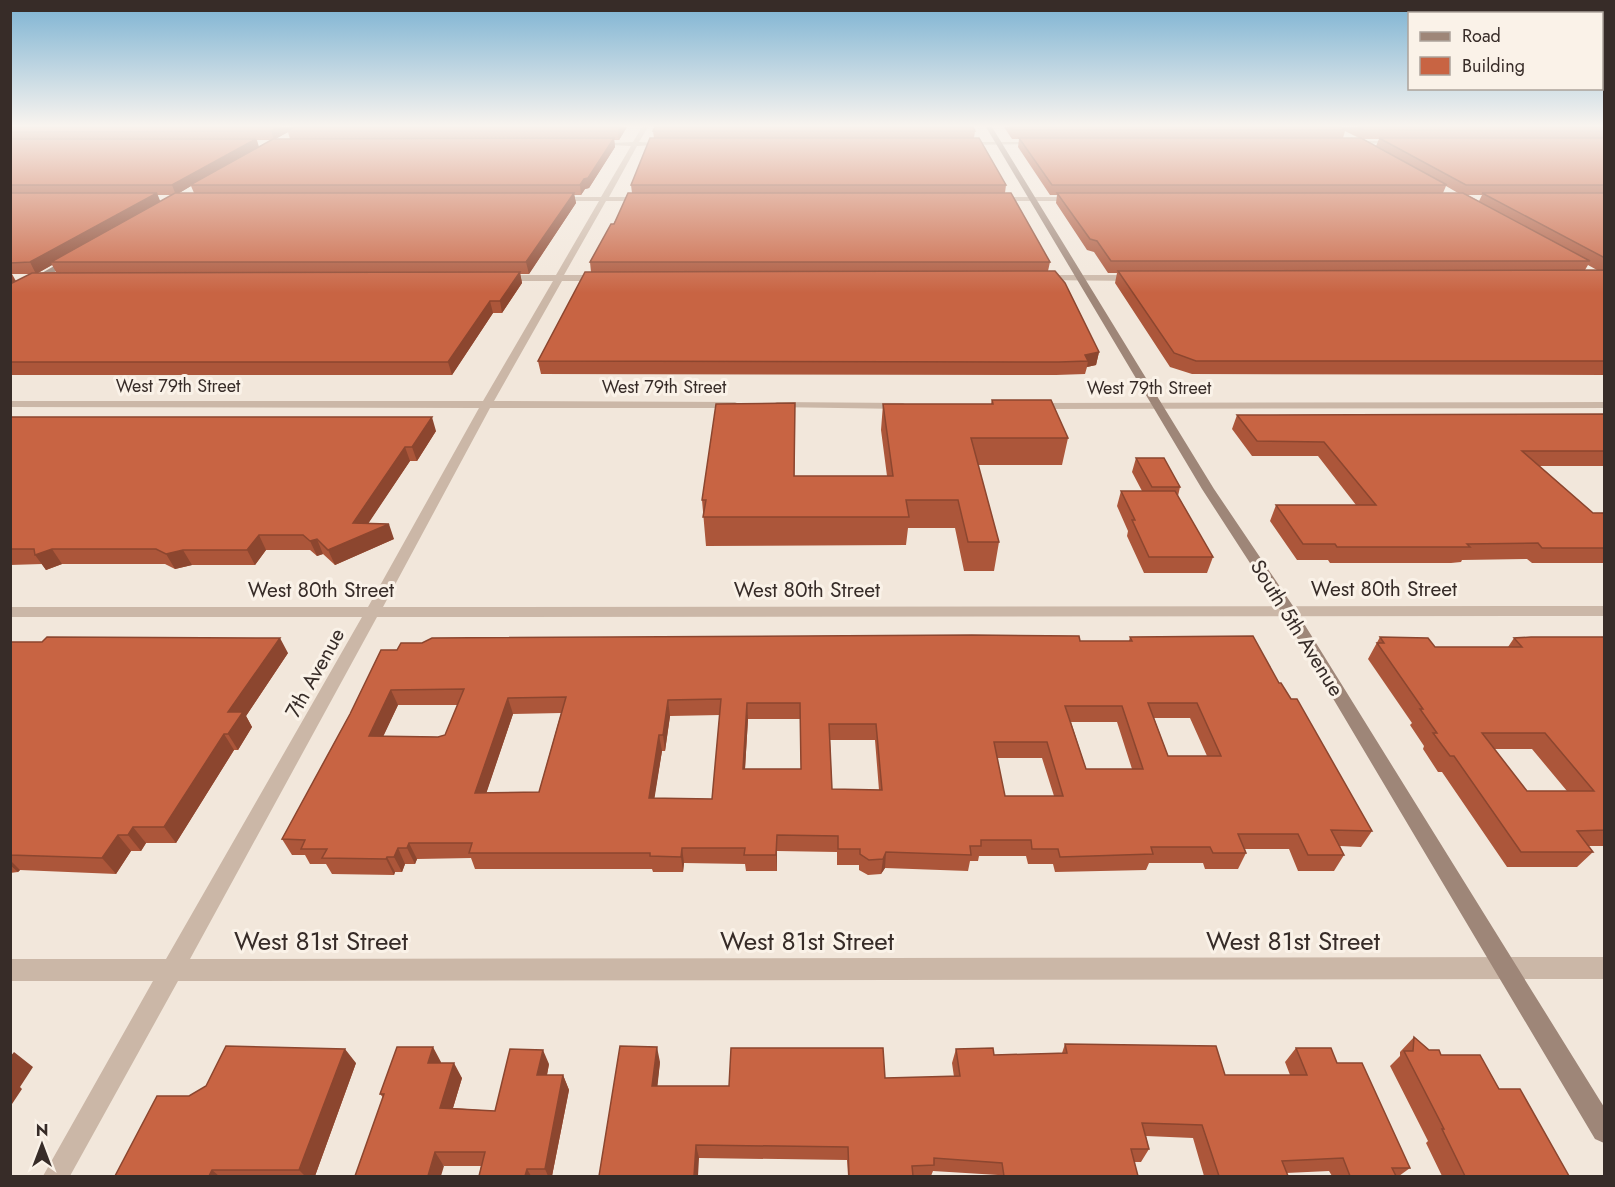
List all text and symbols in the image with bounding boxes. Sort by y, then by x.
legend [1408,12,1603,90]
text: Road [1462,23,1501,49]
text: Building [1462,53,1525,79]
street label: West 79th Street [116,373,241,399]
street label: West 79th Street [602,374,727,400]
street label: West 79th Street [1087,375,1212,401]
street label: South 5th Avenue [1243,554,1351,702]
street label: West 80th Street [1311,574,1457,604]
street label: West 80th Street [248,575,394,605]
street label: West 80th Street [734,575,880,605]
street label: 7th Avenue [278,622,352,723]
street label: West 81st Street [234,922,409,960]
street label: West 81st Street [720,922,895,960]
street label: West 81st Street [1206,922,1381,960]
north arrow [12,1115,72,1175]
text: N [36,1119,48,1142]

